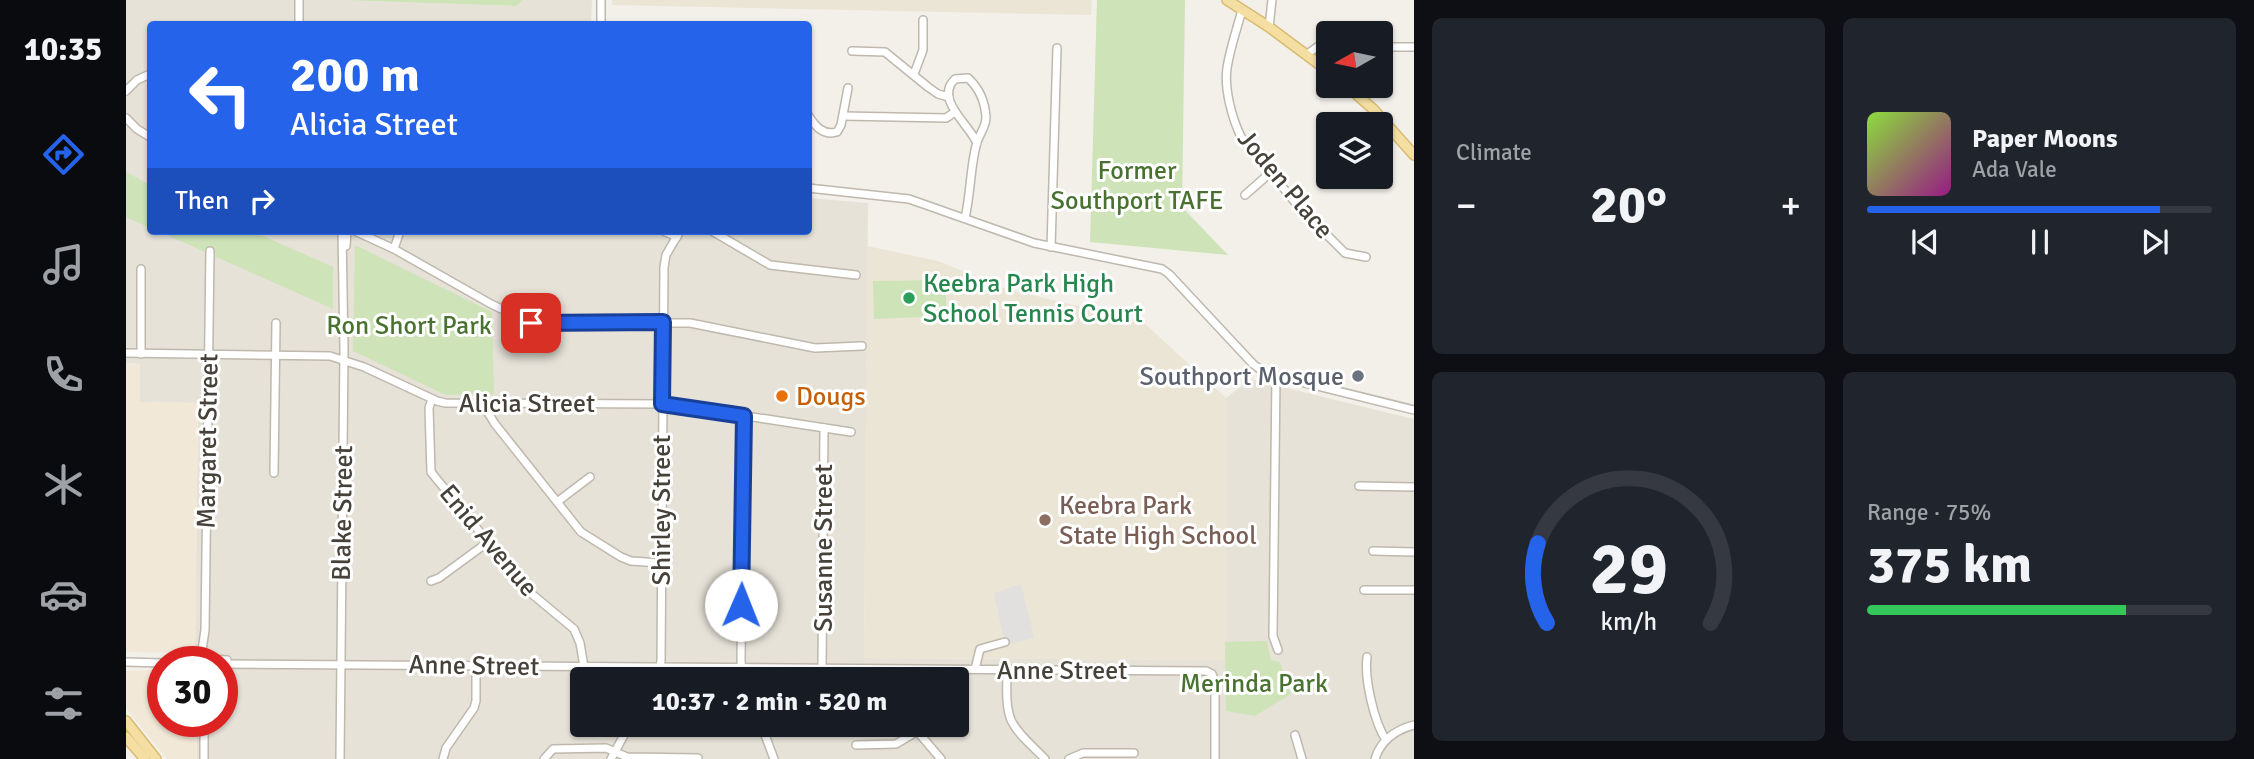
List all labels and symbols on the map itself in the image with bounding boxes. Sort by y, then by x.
north arrow [1316,21,1393,98]
street label: Joden Place [1230,124,1340,246]
park label: Former Southport TAFE [1050,155,1224,217]
place label: Keebra Park High School Tennis Court [923,268,1143,330]
marker: Keebra Park High School Tennis Court [901,290,917,306]
pin [501,293,561,353]
park label: Ron Short Park [326,310,492,342]
street label: Margaret Street [190,353,226,529]
place label: Southport Mosque [1140,361,1344,393]
marker: Southport Mosque [1350,368,1366,384]
place label: Dougs [796,381,866,413]
street label: Alicia Street [459,388,595,420]
marker: Dougs [774,388,790,404]
street label: Shirley Street [646,435,678,585]
street label: Blake Street [326,445,360,581]
street label: Susanne Street [808,464,840,632]
street label: Enid Avenue [432,478,544,603]
place label: Keebra Park State High School [1059,490,1257,552]
marker: Keebra Park State High School [1037,512,1053,528]
position arrow [704,568,778,642]
speed limit sign: 30 [147,646,238,737]
street label: Anne Street [408,649,540,683]
street label: Anne Street [997,655,1127,687]
park label: Merinda Park [1180,668,1328,700]

